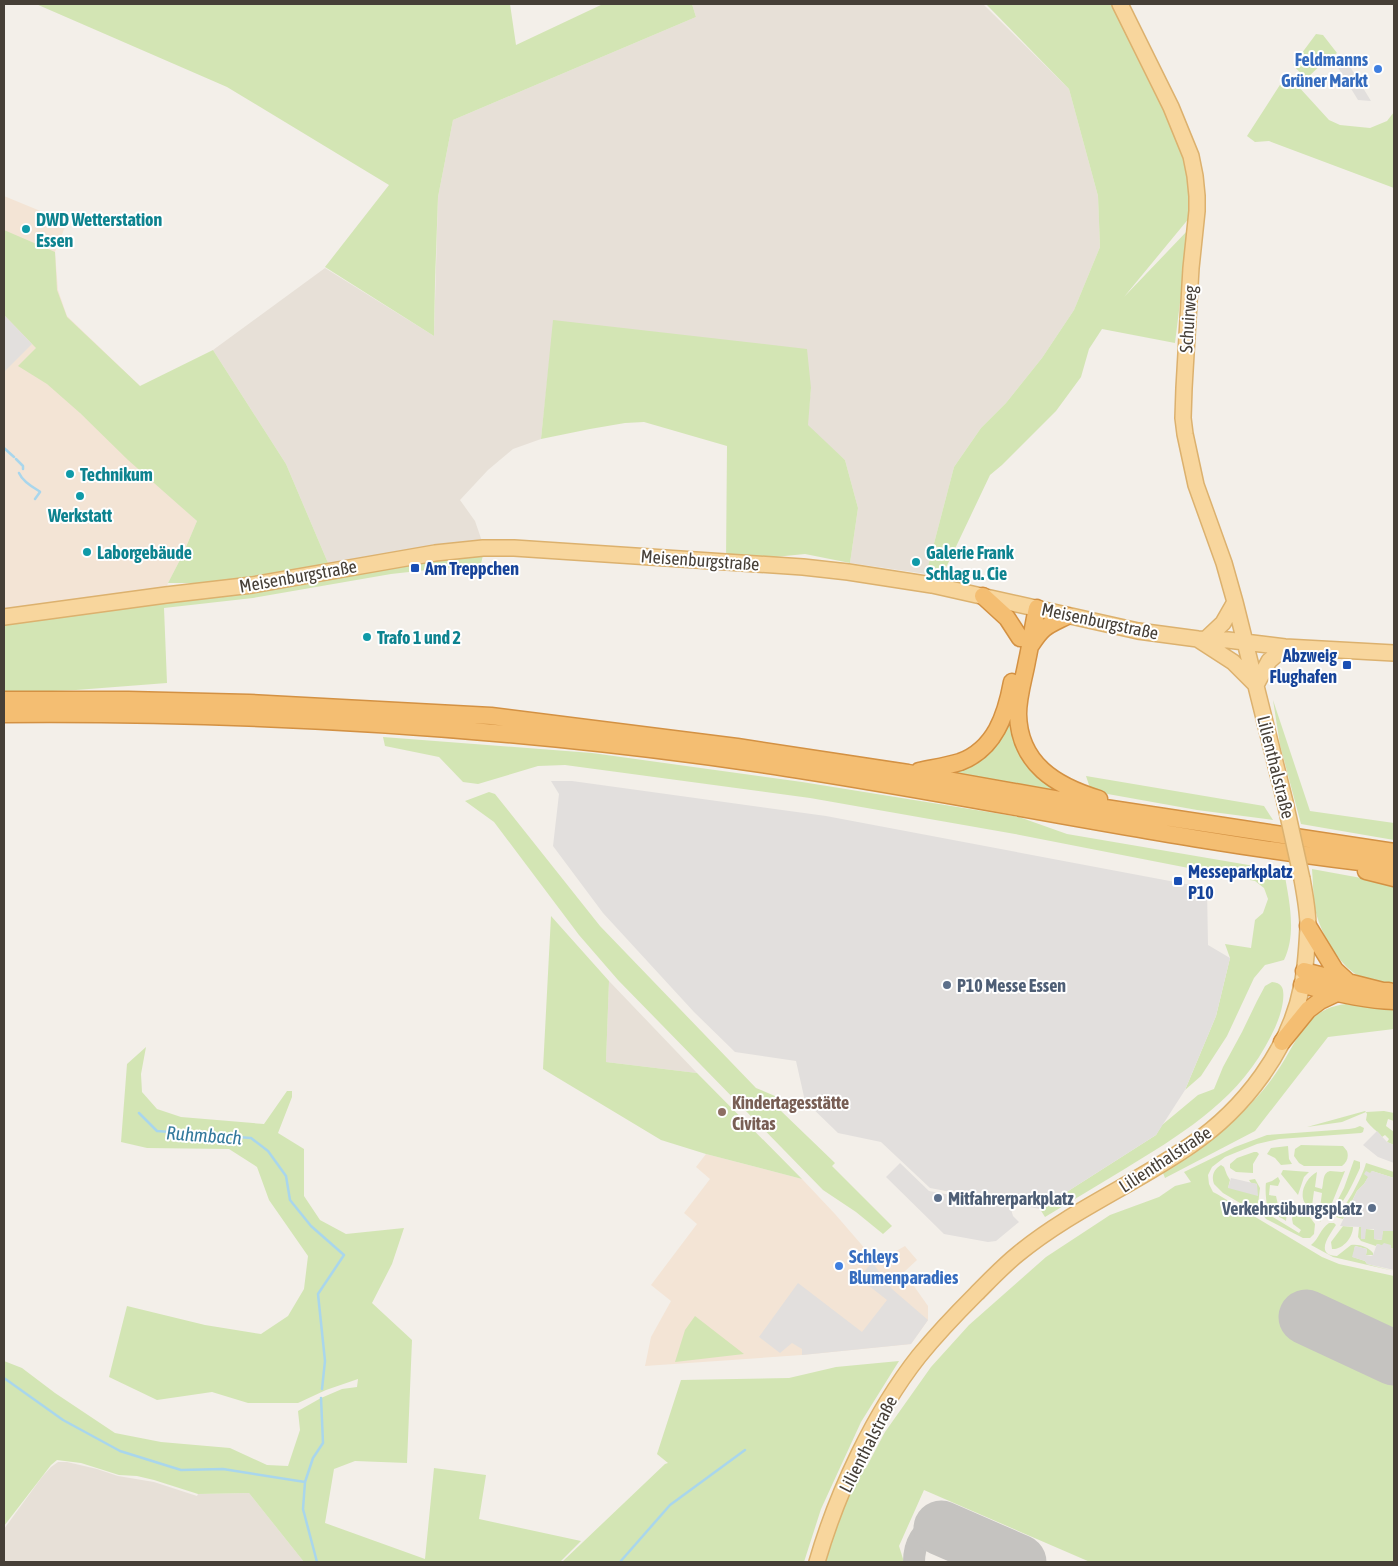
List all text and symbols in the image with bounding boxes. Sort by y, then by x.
place label: Feldmanns Grüner Markt [1281,49,1369,91]
marker: Feldmanns Grüner Markt [1372,63,1384,75]
place label: DWD Wetterstation Essen [36,209,163,251]
marker: DWD Wetterstation Essen [20,223,32,235]
street label: Schuirweg [1175,284,1201,353]
place label: Technikum [80,464,153,485]
marker: Technikum [64,468,76,480]
marker: Werkstatt [74,490,86,502]
place label: Werkstatt [47,505,113,526]
place label: Laborgebäude [97,542,192,563]
place label: Galerie Frank Schlag u. Cie [926,542,1015,584]
street label: Meisenburgstraße [640,545,760,575]
marker: Laborgebäude [81,546,93,558]
street label: Meisenburgstraße [238,555,358,597]
marker: Galerie Frank Schlag u. Cie [910,556,922,568]
place label: Am Treppchen [424,558,519,579]
marker: Am Treppchen [409,562,421,574]
street label: Meisenburgstraße [1040,598,1160,644]
place label: Trafo 1 und 2 [377,627,461,648]
marker: Trafo 1 und 2 [361,631,373,643]
place label: Abzweig Flughafen [1270,645,1337,687]
marker: Abzweig Flughafen [1341,659,1353,671]
street label: Lilienthalstraße [1253,713,1299,821]
place label: Messeparkplatz P10 [1188,861,1293,903]
marker: Messeparkplatz P10 [1172,875,1184,887]
place label: P10 Messe Essen [957,975,1066,996]
marker: P10 Messe Essen [941,979,953,991]
place label: Kindertagesstätte Civitas [732,1092,849,1134]
marker: Kindertagesstätte Civitas [716,1106,728,1118]
water label: Ruhmbach [165,1121,243,1149]
street label: Lilienthalstraße [1115,1121,1215,1197]
place label: Mitfahrerparkplatz [948,1188,1074,1209]
marker: Mitfahrerparkplatz [932,1192,944,1204]
place label: Verkehrsübungsplatz [1221,1198,1363,1219]
marker: Verkehrsübungsplatz [1366,1202,1378,1214]
place label: Schleys Blumenparadies [849,1246,959,1288]
marker: Schleys Blumenparadies [833,1260,845,1272]
street label: Lilienthalstraße [835,1392,901,1496]

